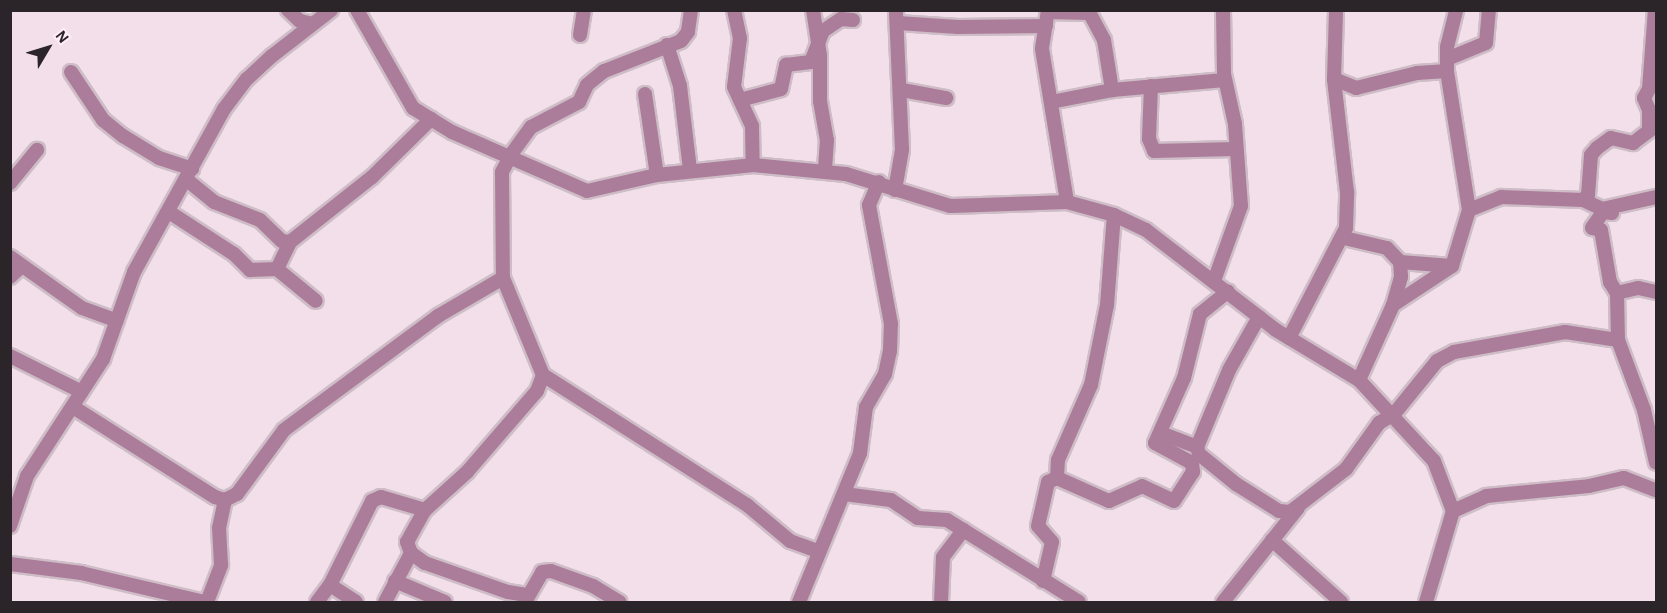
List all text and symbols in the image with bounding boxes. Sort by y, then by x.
north arrow [18,18,78,78]
text: N [52,28,72,46]

